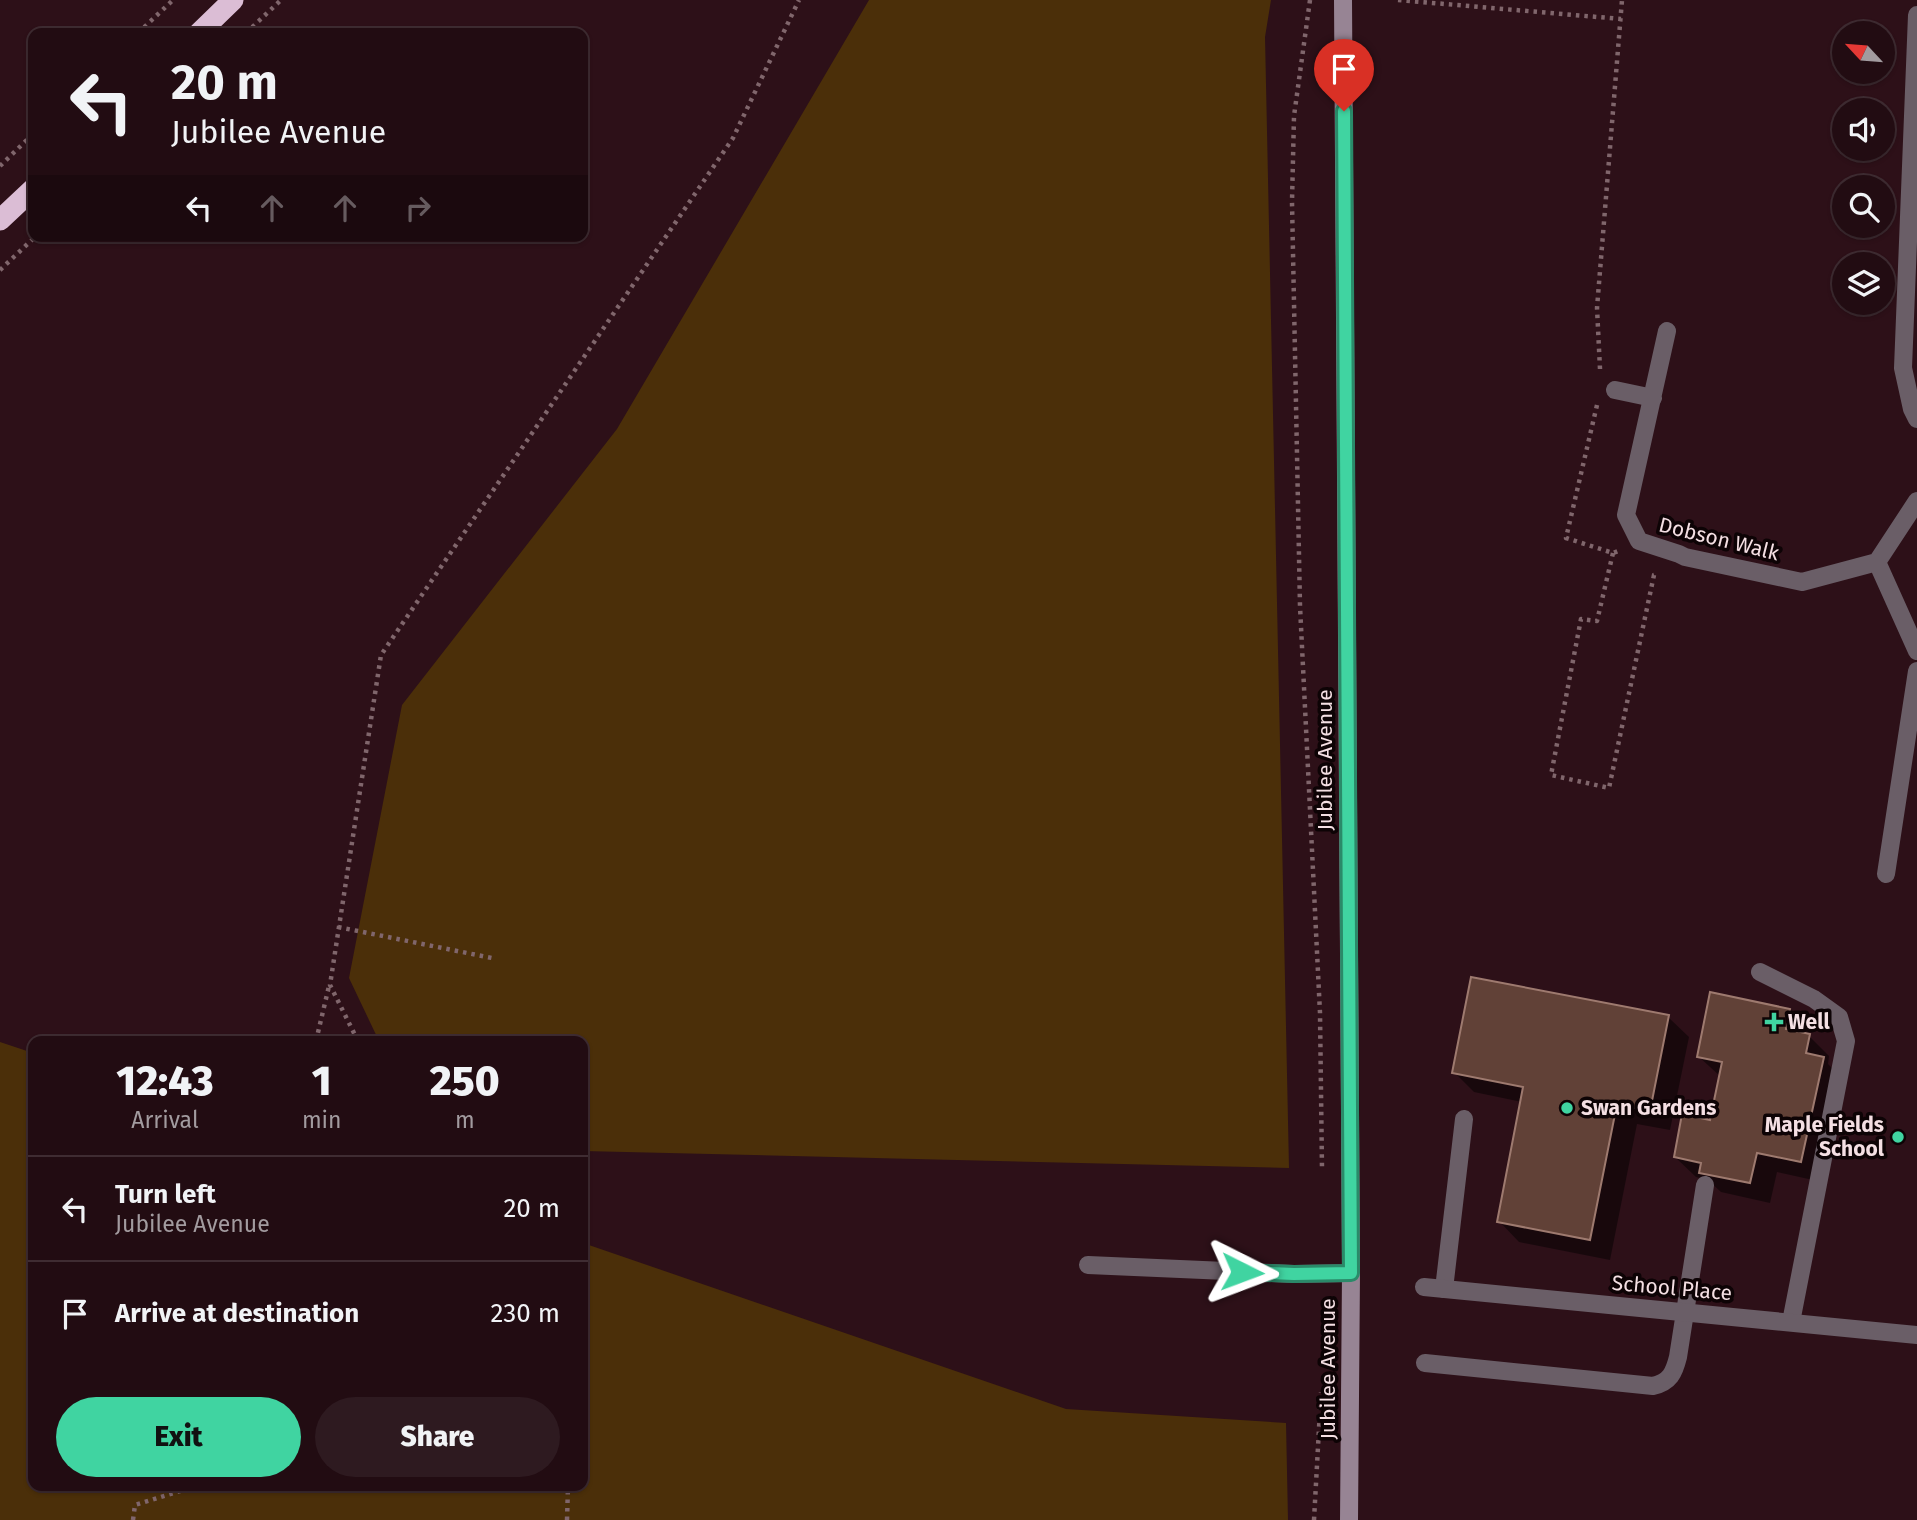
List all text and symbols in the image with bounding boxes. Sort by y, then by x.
north arrow [1832,21,1895,84]
map controls [1832,21,1895,315]
pin [1314,39,1374,111]
icon: arrive [1325,50,1363,88]
text: 20 m [171,53,278,112]
icon: left [56,56,147,147]
button: sound [1832,98,1895,161]
text: Jubilee Avenue [171,113,386,151]
button: search [1832,175,1895,238]
icon: left [180,189,218,227]
icon: ahead [253,189,291,227]
icon: ahead [326,189,364,227]
icon: right [399,189,437,227]
button: layers [1832,252,1895,315]
street label: Dobson Walk [1656,512,1782,567]
street label: Jubilee Avenue [1312,689,1338,831]
place label: Well [1788,1009,1830,1035]
marker: Well [1766,1014,1782,1030]
text: 12:43 [116,1056,214,1106]
text: 1 [312,1056,332,1106]
text: 250 [430,1056,500,1106]
place label: Swan Gardens [1581,1095,1716,1121]
marker: Swan Gardens [1559,1100,1575,1116]
text: Arrival [131,1106,199,1134]
text: min [302,1106,342,1134]
text: m [455,1106,475,1134]
place label: Maple Fields School [1765,1112,1885,1162]
marker: Maple Fields School [1890,1129,1906,1145]
text: Turn left [115,1179,216,1210]
icon: left [56,1190,94,1228]
text: 20 m [503,1193,560,1224]
text: Jubilee Avenue [115,1210,270,1238]
position arrow [1205,1235,1279,1309]
street label: School Place [1611,1270,1733,1306]
icon: arrive [56,1295,94,1333]
text: Arrive at destination [115,1298,359,1329]
text: 230 m [491,1298,560,1329]
street label: Jubilee Avenue [1315,1298,1341,1440]
button: Exit [56,1397,301,1477]
button: Share [315,1397,560,1477]

